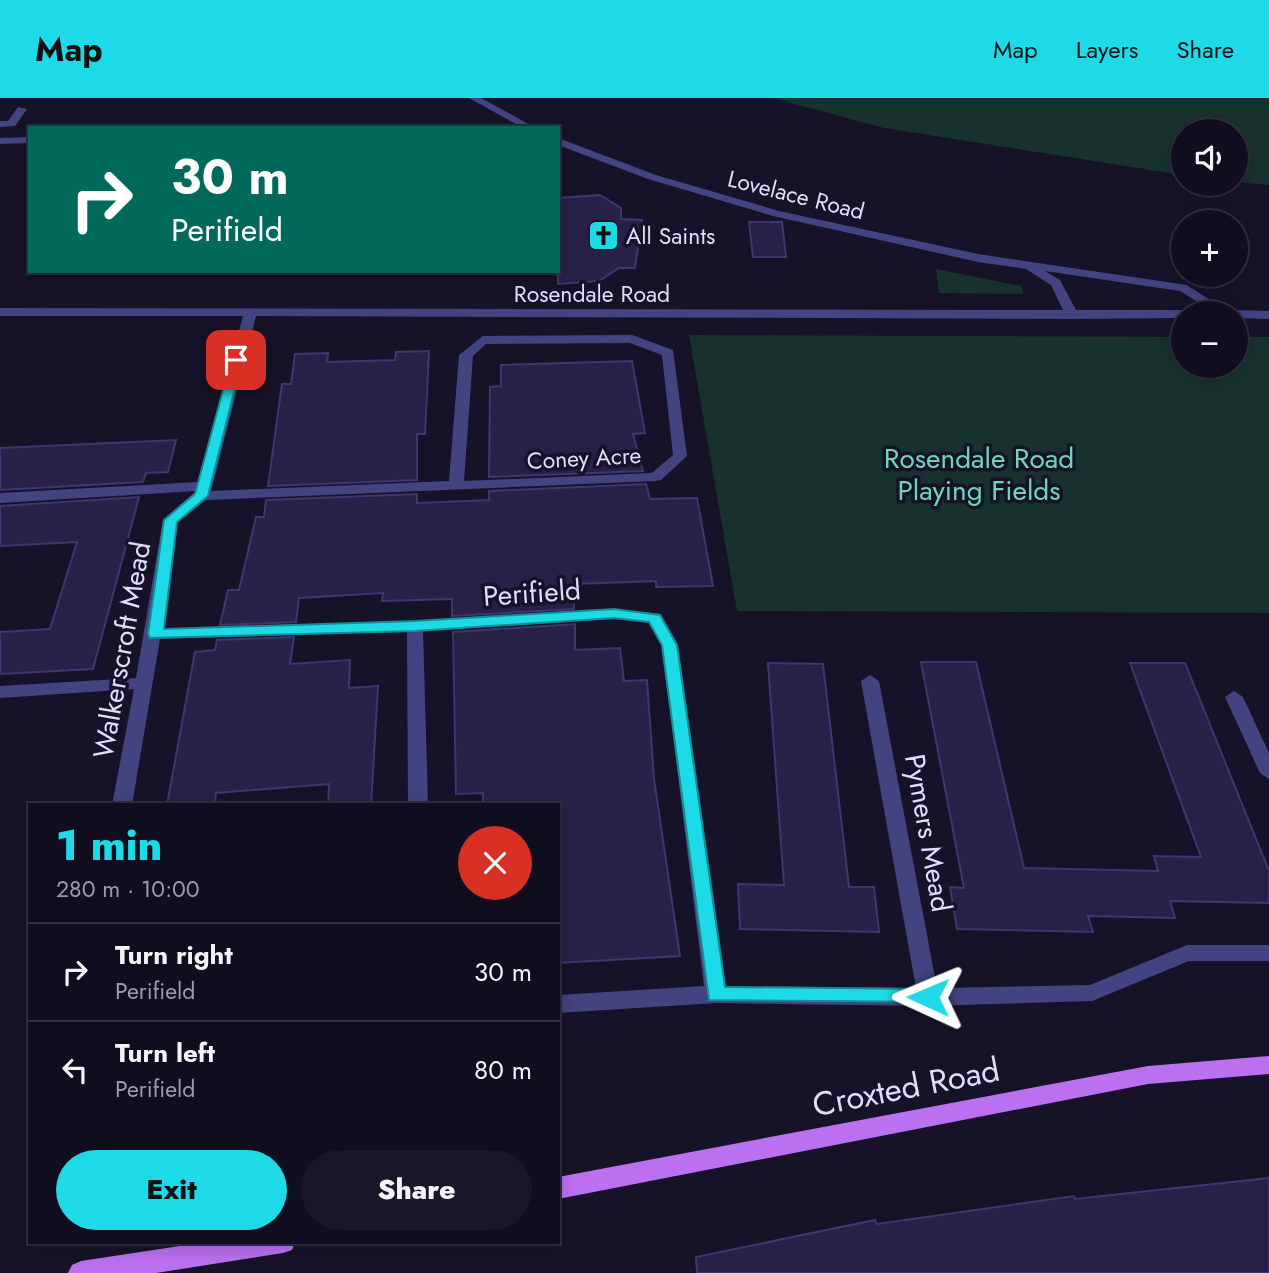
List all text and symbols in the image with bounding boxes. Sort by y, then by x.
text: Map [35,26,103,73]
text: Map [993,32,1038,67]
text: Layers [1076,32,1138,67]
text: Share [1176,32,1234,67]
map controls [1171,119,1248,378]
button: sound [1171,119,1248,196]
text: 30 m [171,142,289,212]
icon: right [56,154,147,245]
street label: Lovelace Road [724,162,868,228]
text: Perifield [171,207,283,253]
button: + [1171,210,1248,287]
church icon: All Saints [586,219,620,253]
place label: All Saints [626,219,715,253]
street label: Rosendale Road [514,277,670,311]
button: − [1171,301,1248,378]
pin [206,330,266,390]
icon: arrive [217,341,255,379]
street label: Coney Acre [526,438,642,478]
park label: Rosendale Road Playing Fields [884,438,1074,511]
street label: Walkerscroft Mead [83,538,161,762]
street label: Perifield [482,569,582,617]
street label: Pymers Mead [894,751,962,915]
text: 1 min [56,815,162,876]
button: close [458,826,532,900]
text: 280 m · 10:00 [56,872,200,906]
text: Turn right [115,936,233,974]
icon: right [56,953,94,991]
text: 30 m [474,953,532,991]
position arrow [891,960,965,1034]
text: Perifield [115,974,195,1008]
text: Turn left [115,1034,215,1072]
street label: Croxted Road [808,1046,1004,1128]
icon: left [56,1051,94,1089]
text: 80 m [474,1051,532,1089]
text: Perifield [115,1072,195,1106]
button: Exit [56,1150,287,1230]
button: Share [301,1150,532,1230]

